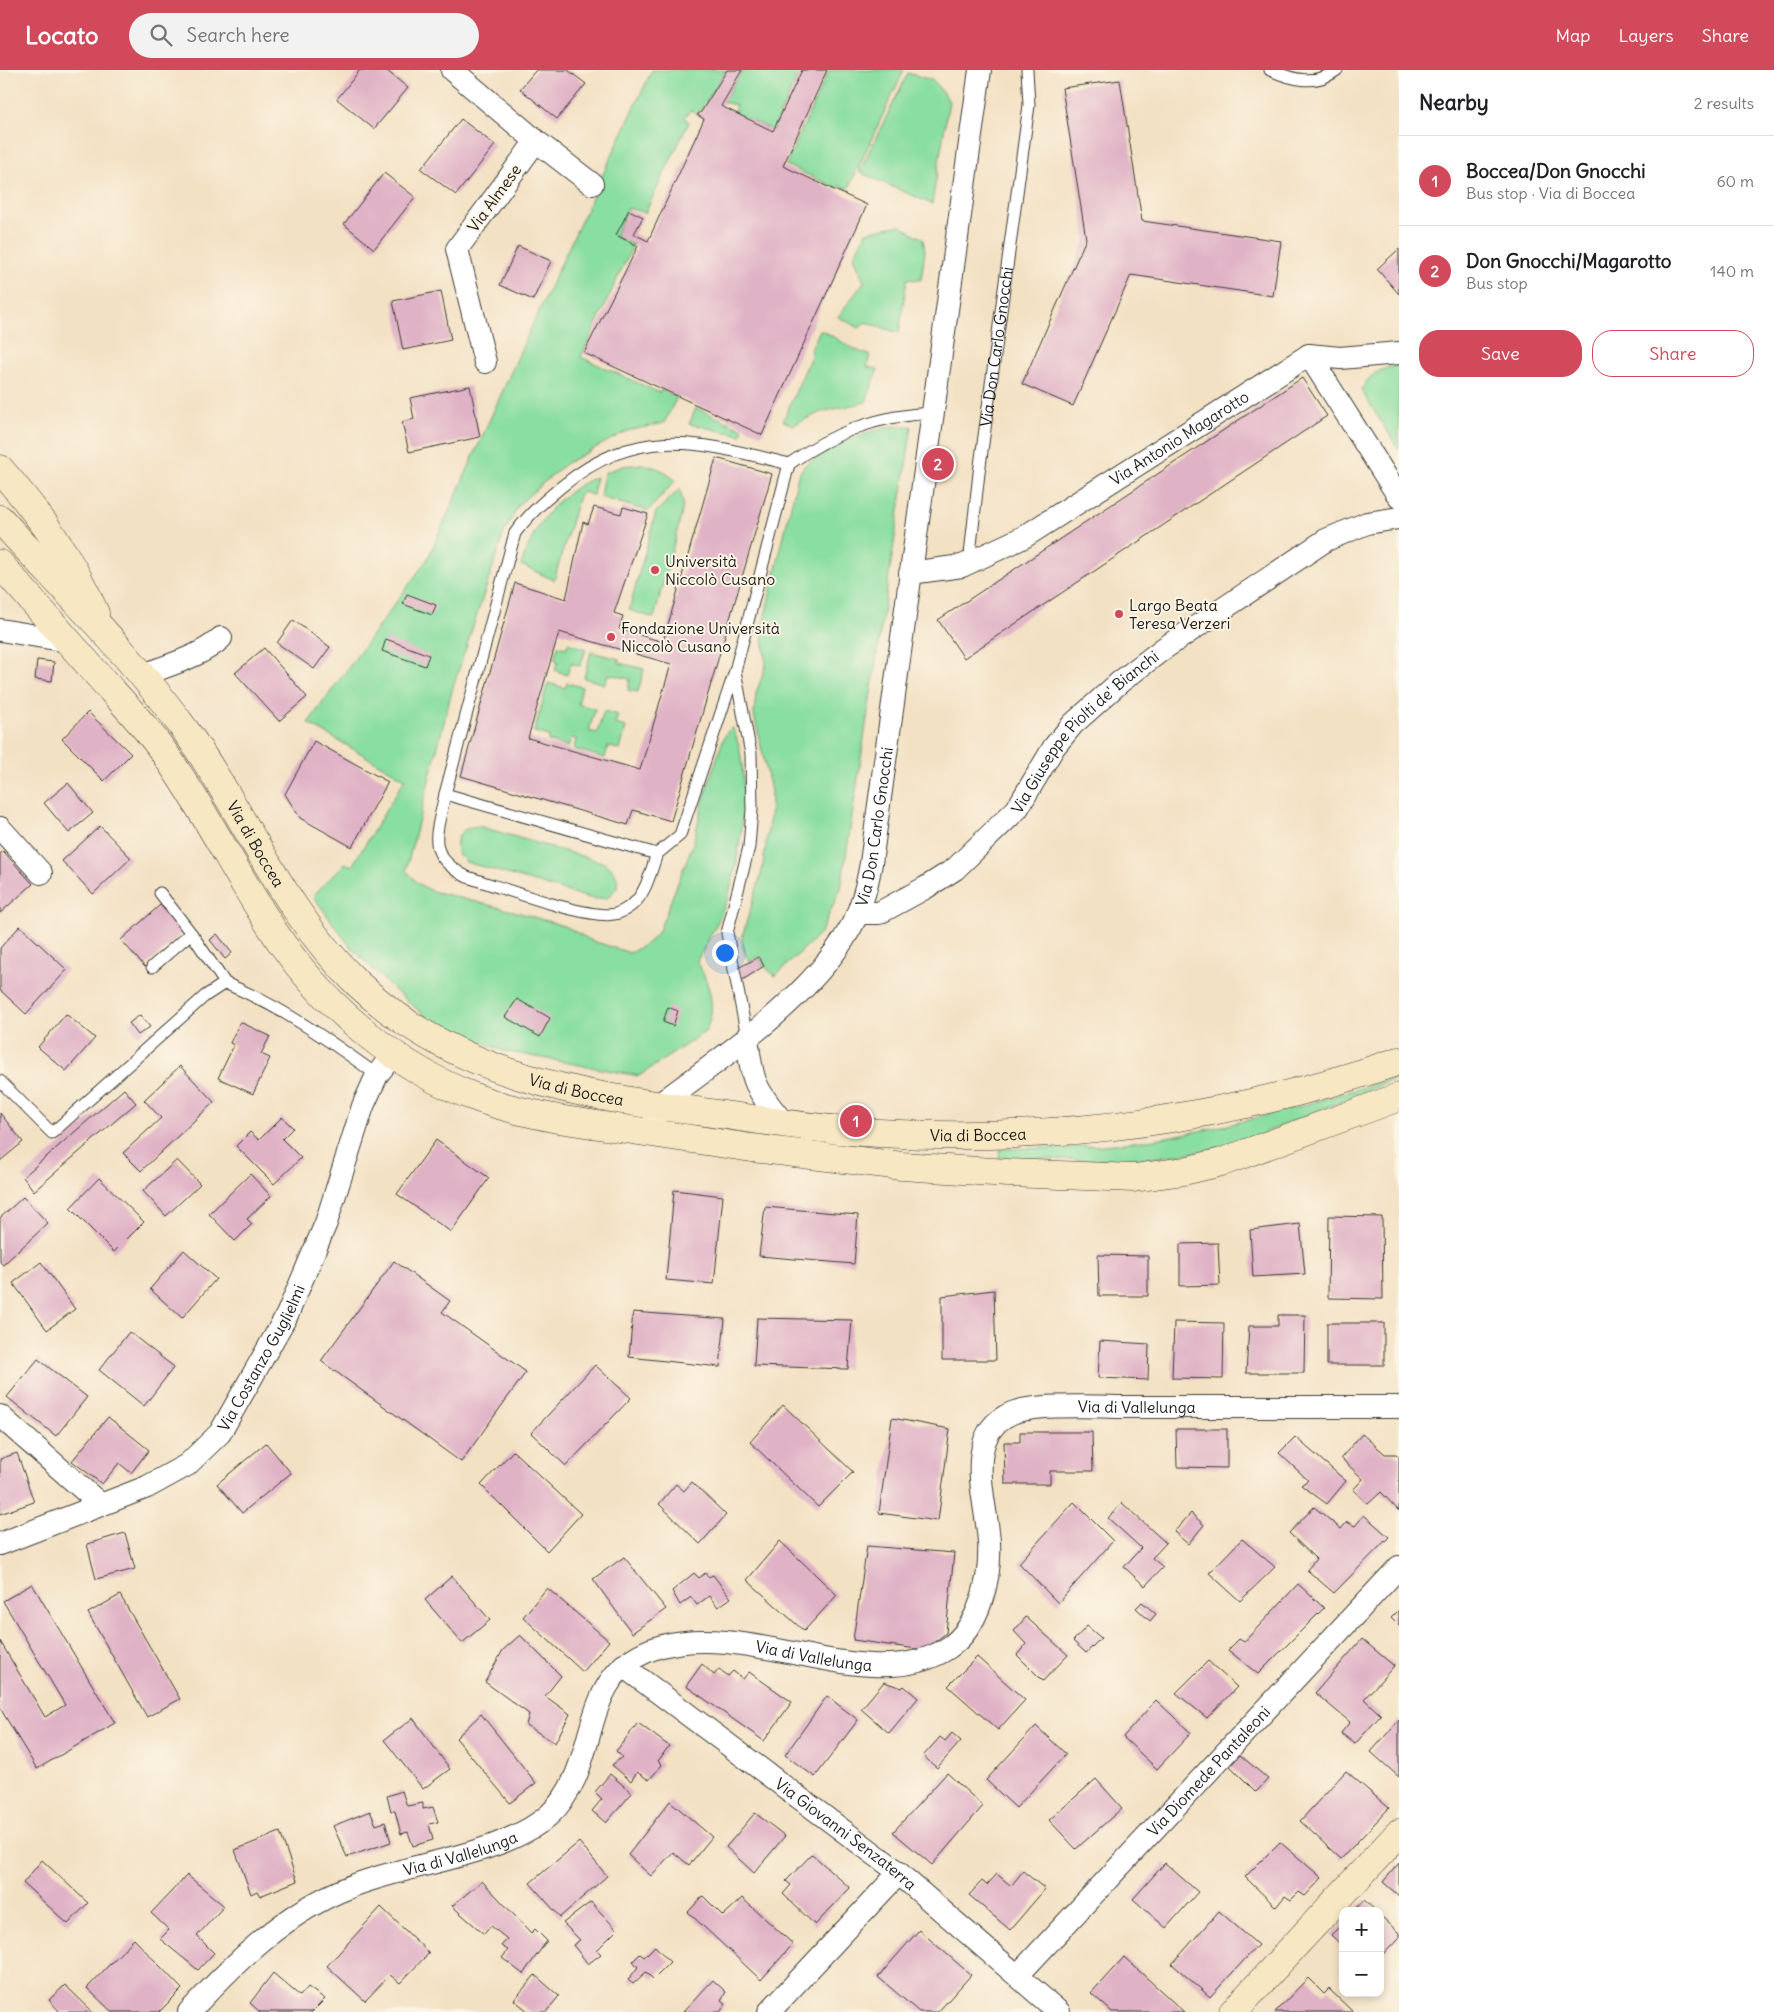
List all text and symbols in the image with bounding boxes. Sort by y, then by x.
search box [129,13,479,58]
text: Locato [25,20,99,50]
icon: search [147,21,175,49]
text: Search here [187,23,290,47]
text: Map [1555,24,1590,47]
text: Layers [1618,24,1674,47]
text: Share [1702,24,1749,47]
text: Nearby [1419,89,1489,116]
text: 2 results [1694,93,1754,113]
text: Boccea/Don Gnocchi [1466,159,1645,183]
street label: Via Almese [463,160,525,236]
text: 1 [1432,171,1438,191]
text: 60 m [1716,171,1754,191]
text: Bus stop · Via di Boccea [1466,183,1635,203]
text: Don Gnocchi/Magarotto [1466,249,1671,273]
text: 2 [1431,261,1439,281]
text: 140 m [1710,261,1754,281]
street label: Via Don Carlo Gnocchi [975,265,1017,428]
text: Bus stop [1466,273,1528,293]
button: Save [1419,330,1582,377]
button: Share [1592,330,1754,377]
street label: Via Antonio Magarotto [1106,386,1252,490]
pin: 2 [922,445,954,483]
place label: Università Niccolò Cusano [665,551,775,589]
marker: Università Niccolò Cusano [649,564,661,576]
place label: Largo Beata Teresa Verzeri [1129,595,1230,633]
marker: Largo Beata Teresa Verzeri [1113,608,1125,620]
place label: Fondazione Università Niccolò Cusano [621,618,780,656]
marker: Fondazione Università Niccolò Cusano [605,631,617,643]
street label: Via Giuseppe Piolti de' Bianchi [1007,646,1163,817]
street label: Via Don Carlo Gnocchi [851,746,897,909]
street label: Via di Boccea [223,797,289,891]
your location [712,940,738,966]
street label: Via di Boccea [527,1069,625,1110]
pin: 1 [840,1102,872,1140]
street label: Via di Boccea [930,1123,1027,1145]
street label: Via Costanzo Guglielmi [213,1282,309,1435]
street label: Via di Vallelunga [1078,1396,1196,1417]
street label: Via di Vallelunga [754,1636,873,1675]
street label: Via Diomede Pantaleoni [1143,1702,1274,1840]
street label: Via Giovanni Senzaterra [771,1773,921,1894]
street label: Via di Vallelunga [401,1827,521,1880]
map controls [1339,1907,1384,1997]
button: + [1339,1907,1384,1952]
button: − [1339,1952,1384,1997]

